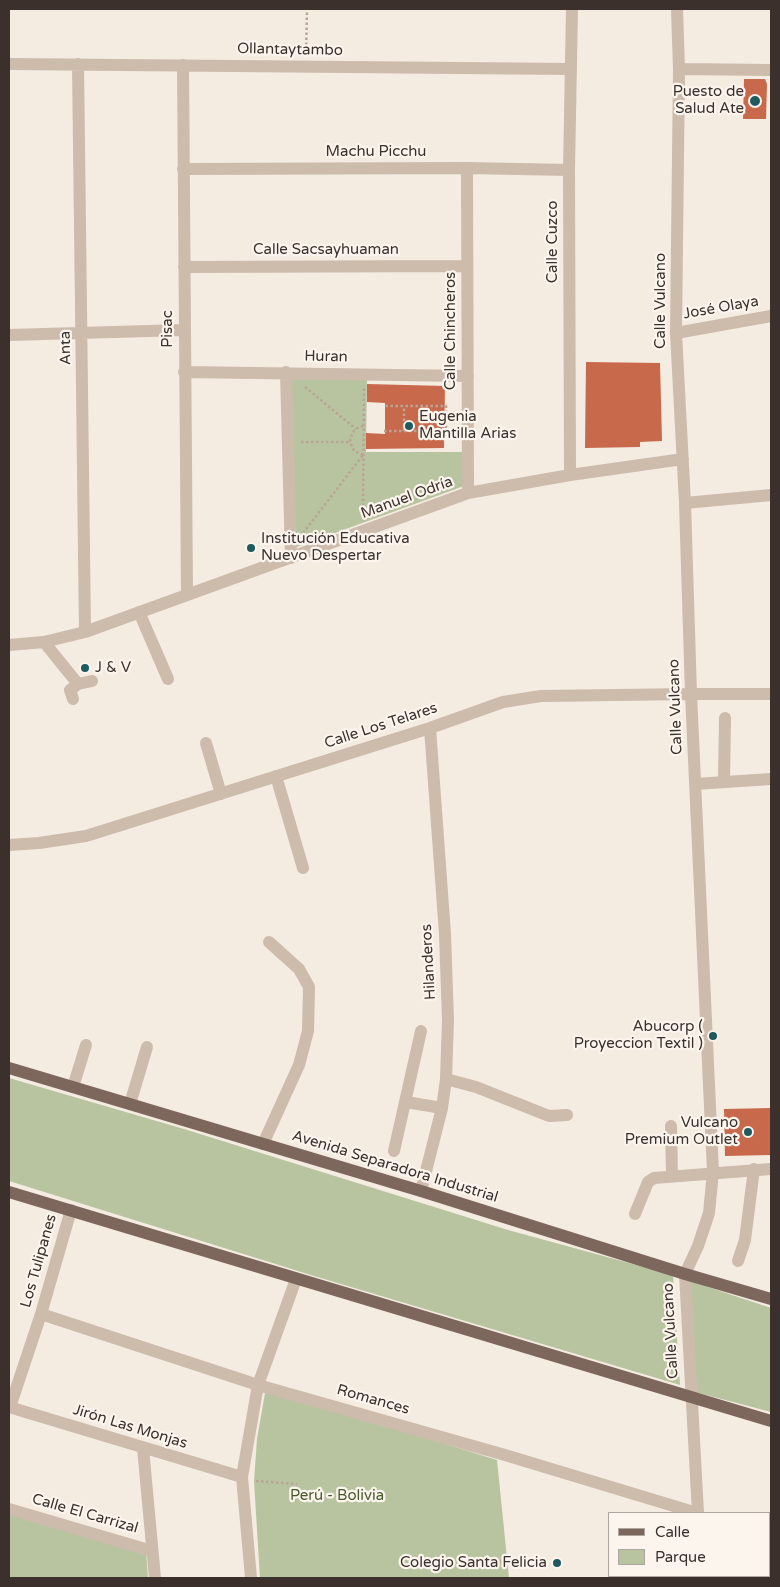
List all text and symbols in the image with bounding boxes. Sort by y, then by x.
street label: Ollantaytambo [237,40,343,60]
place label: Puesto de Salud Ate [673,83,744,118]
marker: Puesto de Salud Ate [748,94,762,108]
street label: Machu Picchu [326,143,426,161]
street label: Calle Cuzco [544,201,562,283]
street label: Calle Sacsayhuaman [253,241,399,259]
street label: Calle Vulcano [652,253,670,349]
street label: Calle Chincheros [442,272,460,390]
street label: José Olaya [682,293,760,323]
street label: Pisac [159,310,177,348]
street label: Anta [57,331,75,365]
street label: Huran [304,348,348,366]
place label: Eugenia Mantilla Arias [419,408,516,443]
marker: Eugenia Mantilla Arias [403,420,415,432]
street label: Manuel Odría [359,473,455,523]
place label: Institución Educativa Nuevo Despertar [261,530,410,565]
marker: Institución Educativa Nuevo Despertar [245,542,257,554]
place label: J & V [95,659,131,677]
street label: Calle Vulcano [665,659,687,755]
marker: J & V [79,662,91,674]
street label: Calle Los Telares [322,699,440,753]
street label: Hilanderos [418,924,440,1000]
place label: Abucorp ( Proyeccion Textil ) [574,1018,703,1053]
marker: Abucorp ( Proyeccion Textil ) [707,1030,719,1042]
place label: Vulcano Premium Outlet [625,1114,738,1149]
marker: Vulcano Premium Outlet [742,1126,754,1138]
street label: Avenida Separadora Industrial [290,1127,500,1207]
street label: Los Tulipanes [17,1212,61,1310]
street label: Calle Vulcano [659,1283,683,1379]
street label: Romances [335,1381,411,1419]
street label: Jirón Las Monjas [71,1401,189,1453]
park label: Perú - Bolivia [290,1487,384,1505]
street label: Calle El Carrizal [30,1490,140,1538]
legend [608,1512,770,1577]
text: Calle [655,1523,690,1541]
text: Parque [655,1548,706,1566]
place label: Colegio Santa Felicia [400,1554,547,1572]
marker: Colegio Santa Felicia [551,1557,563,1569]

